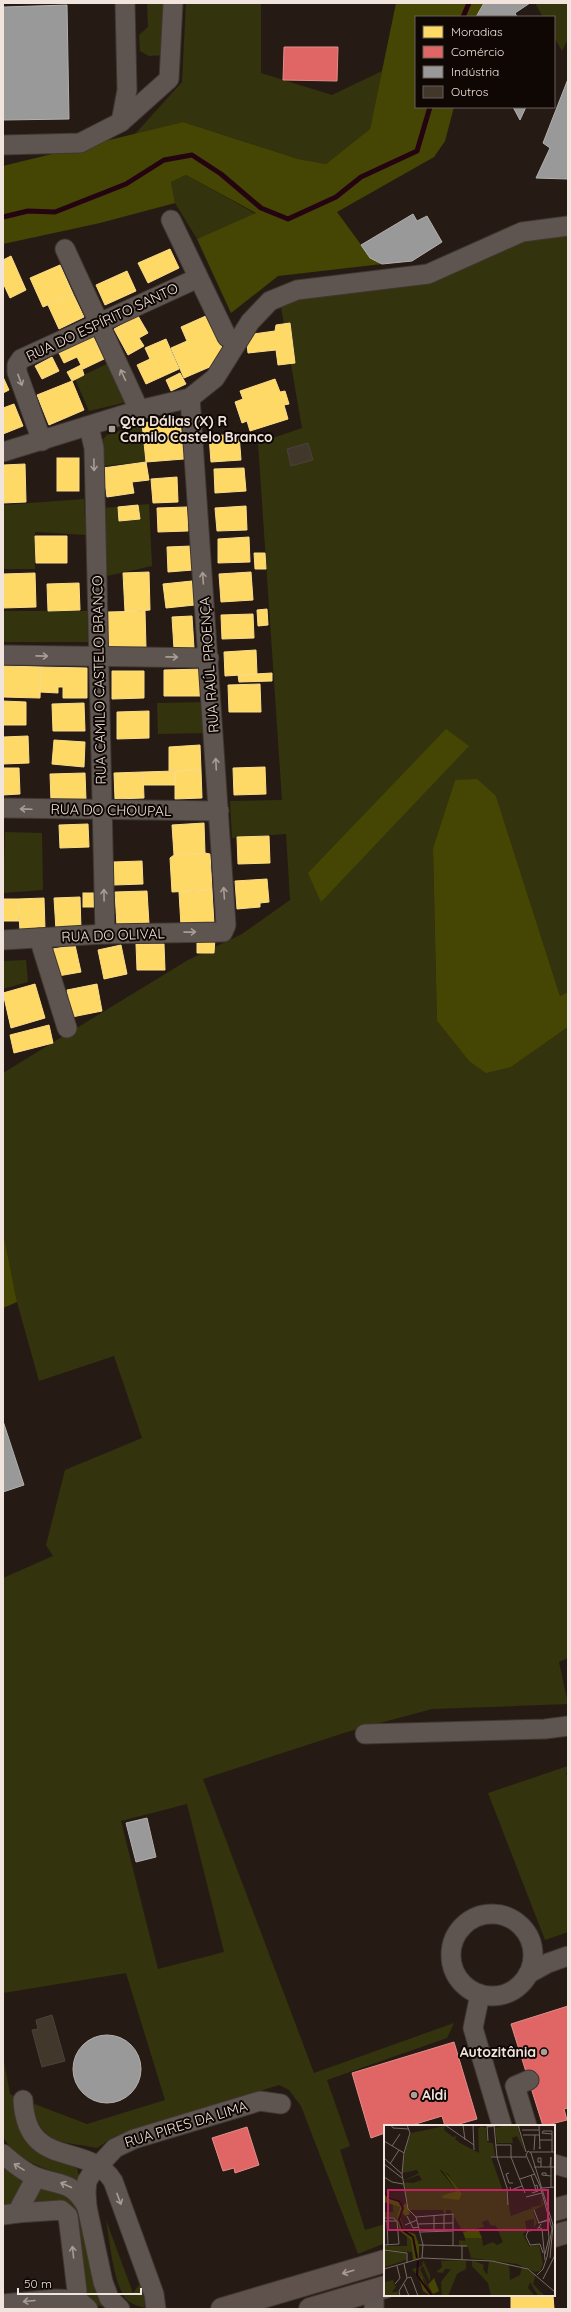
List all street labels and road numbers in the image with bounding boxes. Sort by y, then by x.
street label: RUA DO ESPÍRITO SANTO [23,279,181,365]
street label: RUA CAMILO CASTELO BRANCO [88,575,110,785]
street label: RUA RAÚL PROENÇA [195,596,223,734]
street label: RUA DO CHOUPAL [50,800,172,820]
street label: RUA DO OLIVAL [61,924,166,946]
street label: RUA PIRES DA LIMA [122,2097,250,2151]

